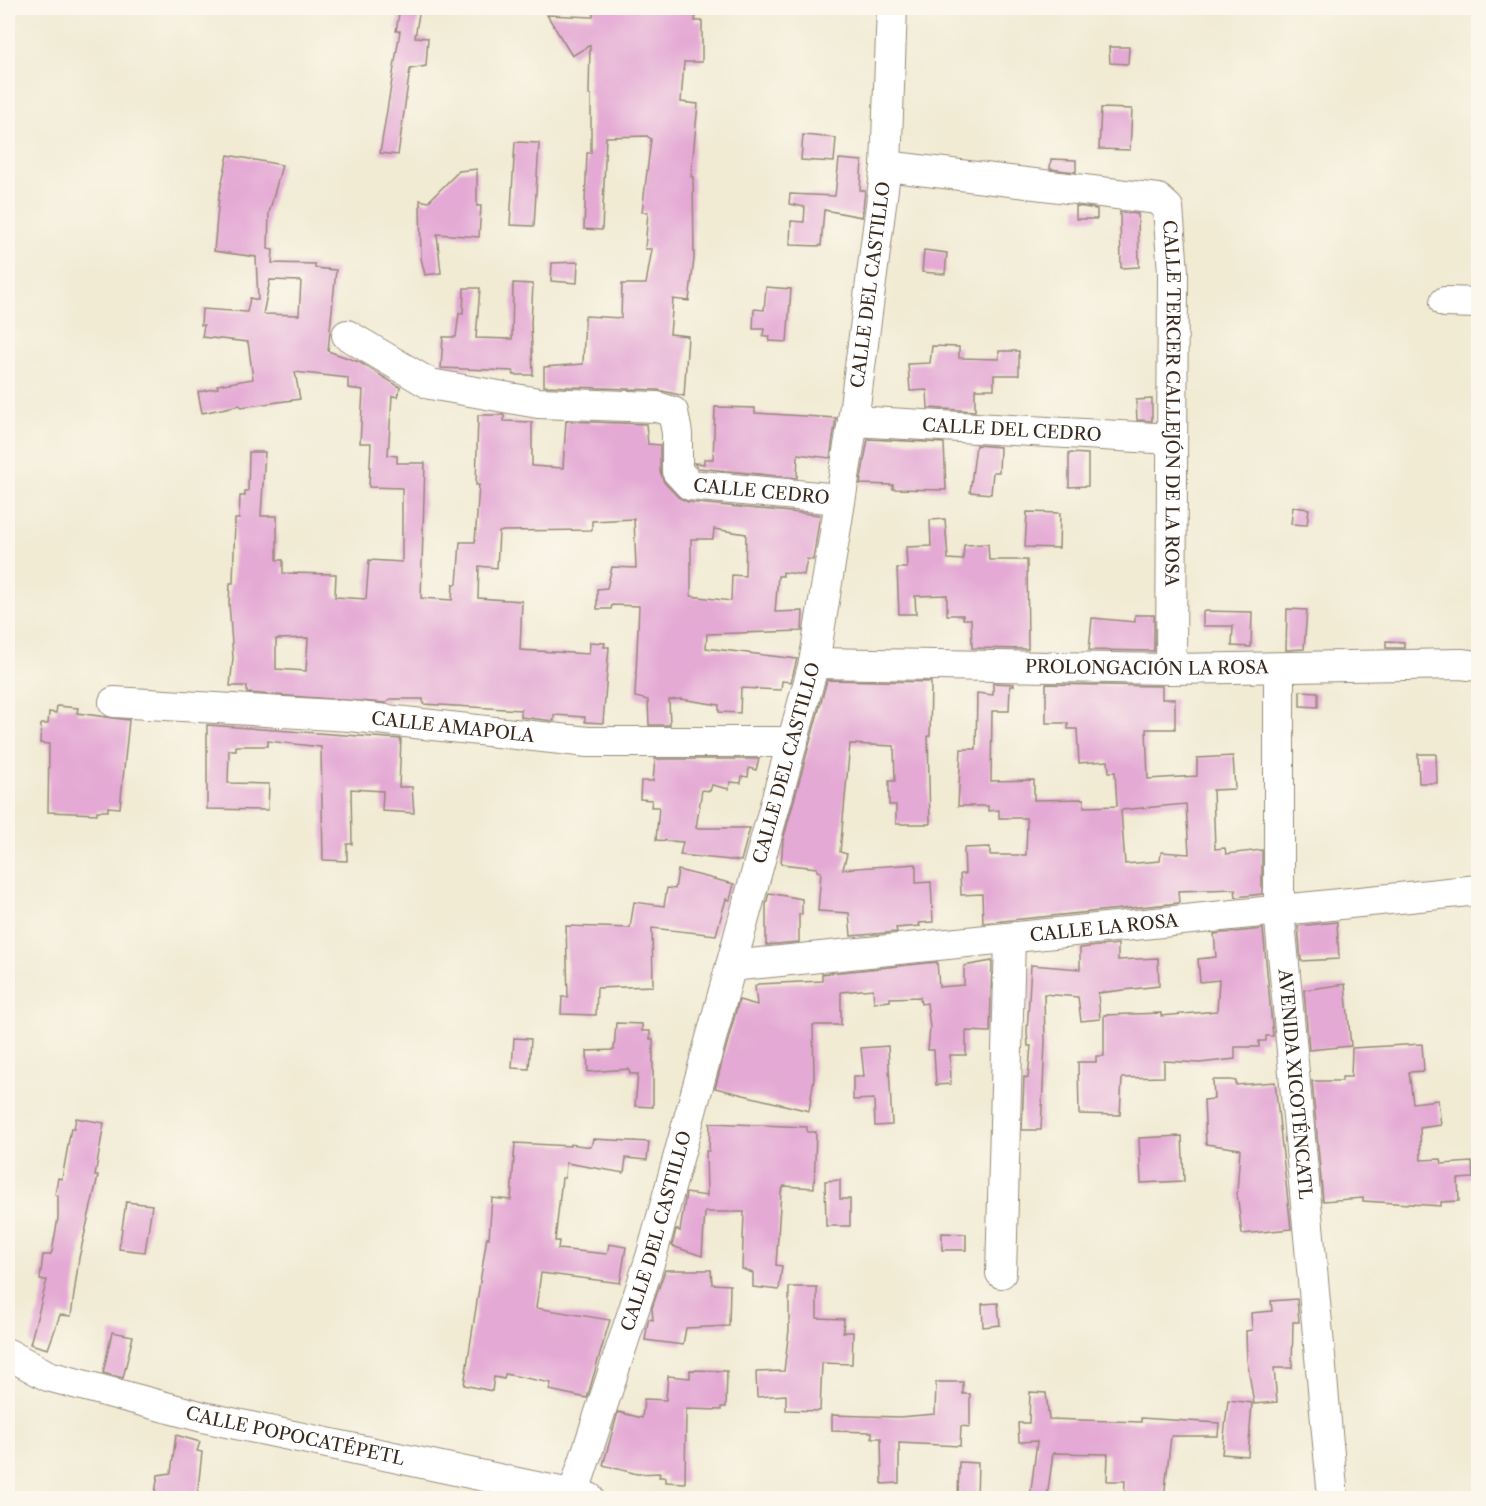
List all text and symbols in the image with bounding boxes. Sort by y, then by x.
street label: CALLE DEL CASTILLO [846,180,895,389]
street label: CALLE TERCER CALLEJÓN DE LA ROSA [1158,219,1184,587]
street label: CALLE DEL CEDRO [921,414,1102,446]
street label: CALLE CEDRO [692,474,830,509]
street label: PROLONGACIÓN LA ROSA [1025,656,1270,680]
street label: CALLE DEL CASTILLO [748,660,825,866]
street label: CALLE AMAPOLA [370,707,536,747]
street label: CALLE LA ROSA [1029,909,1180,947]
street label: AVENIDA XICOTÉNCATL [1273,967,1317,1201]
street label: CALLE DEL CASTILLO [616,1128,696,1334]
street label: CALLE POPOCATÉPETL [183,1402,407,1470]

